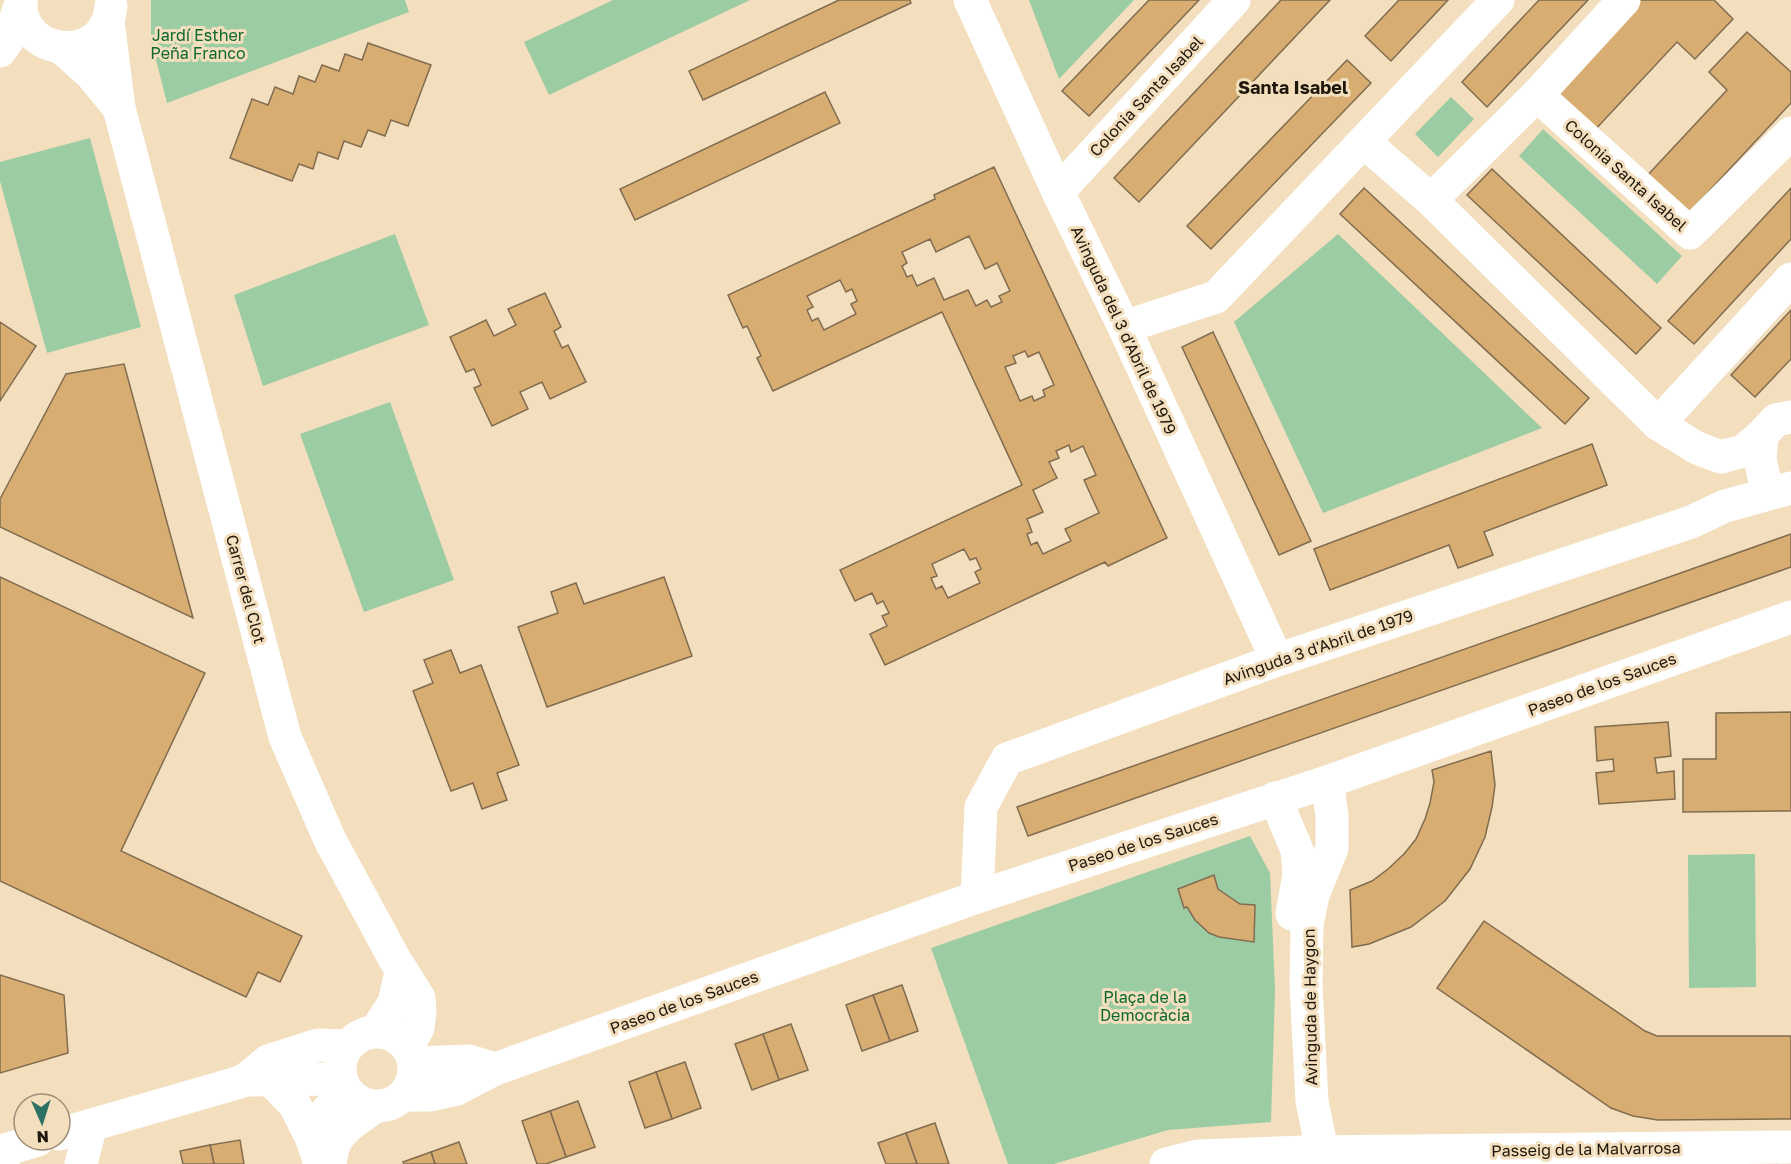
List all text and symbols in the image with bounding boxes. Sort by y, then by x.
park label: Jardí Esther Peña Franco [150,25,246,63]
street label: Colonia Santa Isabel [1085,32,1207,160]
district label: Santa Isabel [1238,76,1348,98]
street label: Colonia Santa Isabel [1561,115,1691,235]
street label: Avinguda del 3 d'Abril de 1979 [1067,223,1181,437]
street label: Carrer del Clot [222,532,270,646]
street label: Avinguda 3 d'Abril de 1979 [1220,605,1416,689]
street label: Paseo de los Sauces [1525,648,1679,720]
street label: Paseo de los Sauces [1066,808,1220,876]
street label: Avinguda de Haygon [1299,928,1321,1086]
street label: Paseo de los Sauces [607,966,761,1038]
park label: Plaça de la Democràcia [1100,987,1190,1025]
north arrow [12,1092,72,1152]
text: N [36,1127,49,1147]
street label: Passeig de la Malvarrosa [1491,1137,1681,1161]

